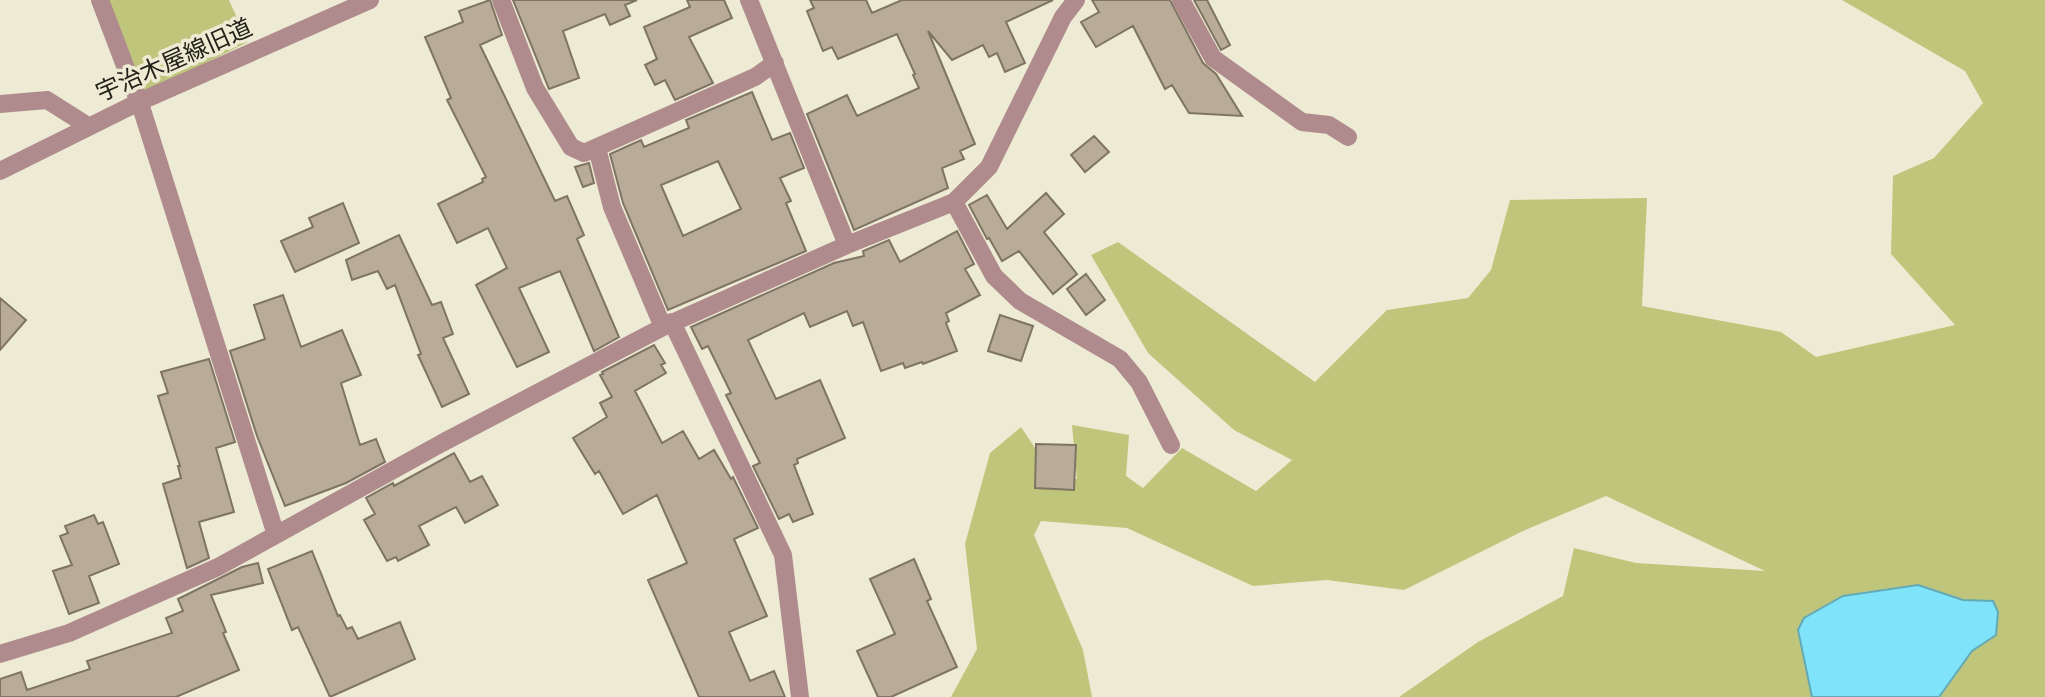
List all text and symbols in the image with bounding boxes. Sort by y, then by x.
street label: 宇治木屋線旧道 [92,13,256,106]

